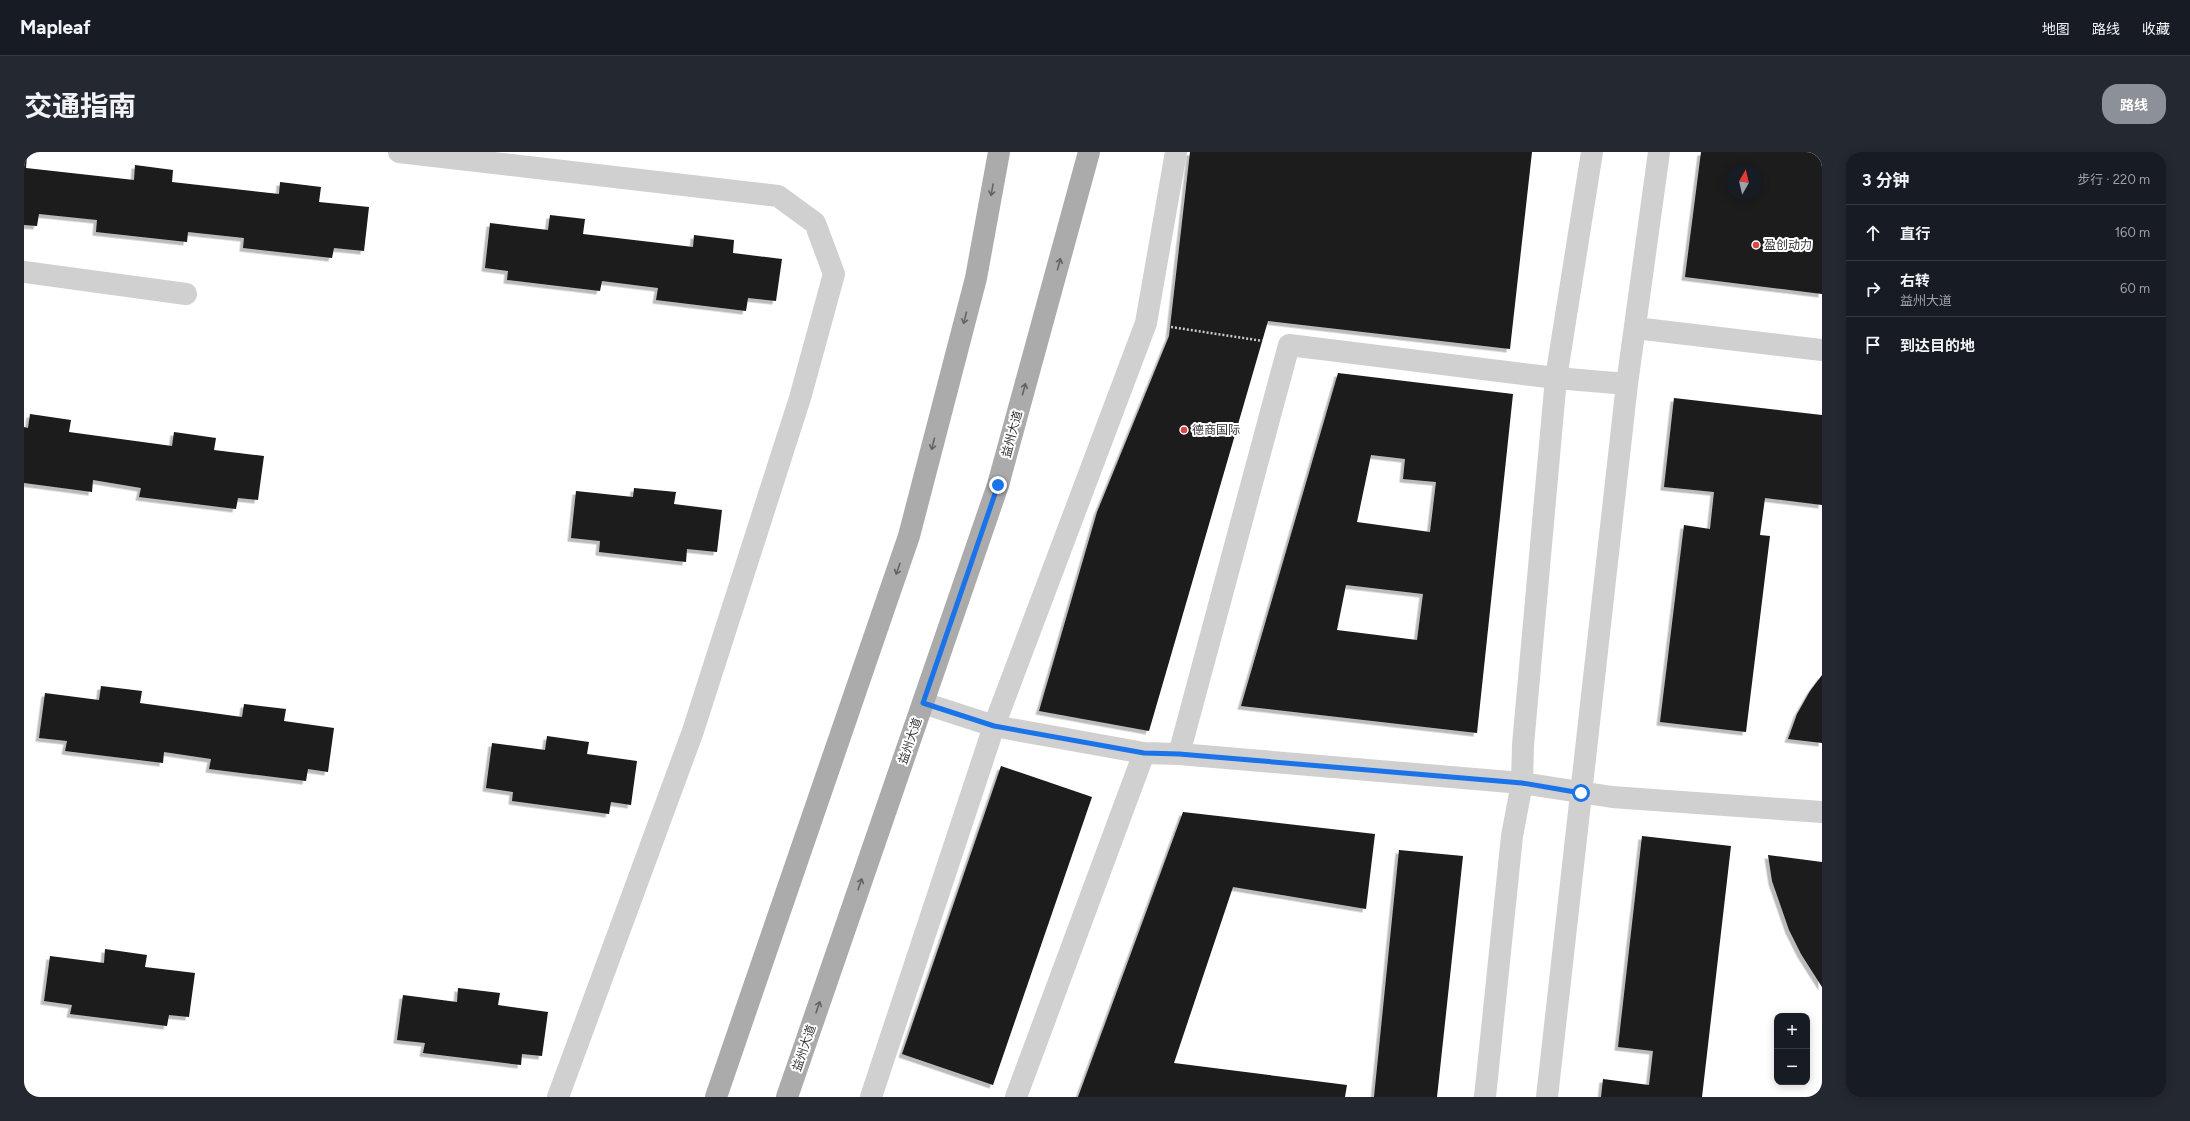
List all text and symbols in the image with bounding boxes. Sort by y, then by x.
text: Mapleaf [20,16,91,39]
text: 地图 [2042,21,2070,38]
text: 路线 [2092,21,2120,38]
text: 收藏 [2142,21,2170,38]
button: 路线 [2102,84,2166,124]
text: 交通指南 [24,89,136,123]
north arrow [1726,164,1762,200]
text: 3 分钟 [1862,170,1910,190]
text: 步行 · 220 m [2077,172,2150,187]
one-way arrow [987,183,995,196]
icon: ahead [1862,222,1884,244]
text: 直行 [1900,225,1930,243]
text: 160 m [2115,225,2150,240]
place label: 盈创动力 [1764,238,1812,252]
marker: 盈创动力 [1751,240,1761,250]
one-way arrow [1056,257,1063,270]
text: 右转 [1900,272,1930,290]
icon: right [1862,278,1884,300]
text: 60 m [2120,281,2150,296]
text: 益州大道 [1900,293,1952,308]
one-way arrow [961,311,969,324]
icon: arrive [1862,334,1884,356]
text: 到达目的地 [1900,337,1975,355]
one-way arrow [1021,383,1028,396]
street label: 益州大道 [999,409,1025,459]
place label: 德商国际 [1192,423,1240,437]
marker: 德商国际 [1179,425,1189,435]
one-way arrow [929,437,936,450]
route end [989,476,1007,494]
one-way arrow [894,562,902,574]
street label: 益州大道 [896,716,924,766]
route start [1572,784,1590,802]
one-way arrow [857,879,865,891]
one-way arrow [815,1001,822,1014]
map controls [1774,1013,1810,1085]
button: + [1774,1013,1810,1049]
street label: 益州大道 [790,1023,818,1073]
button: − [1774,1049,1810,1085]

